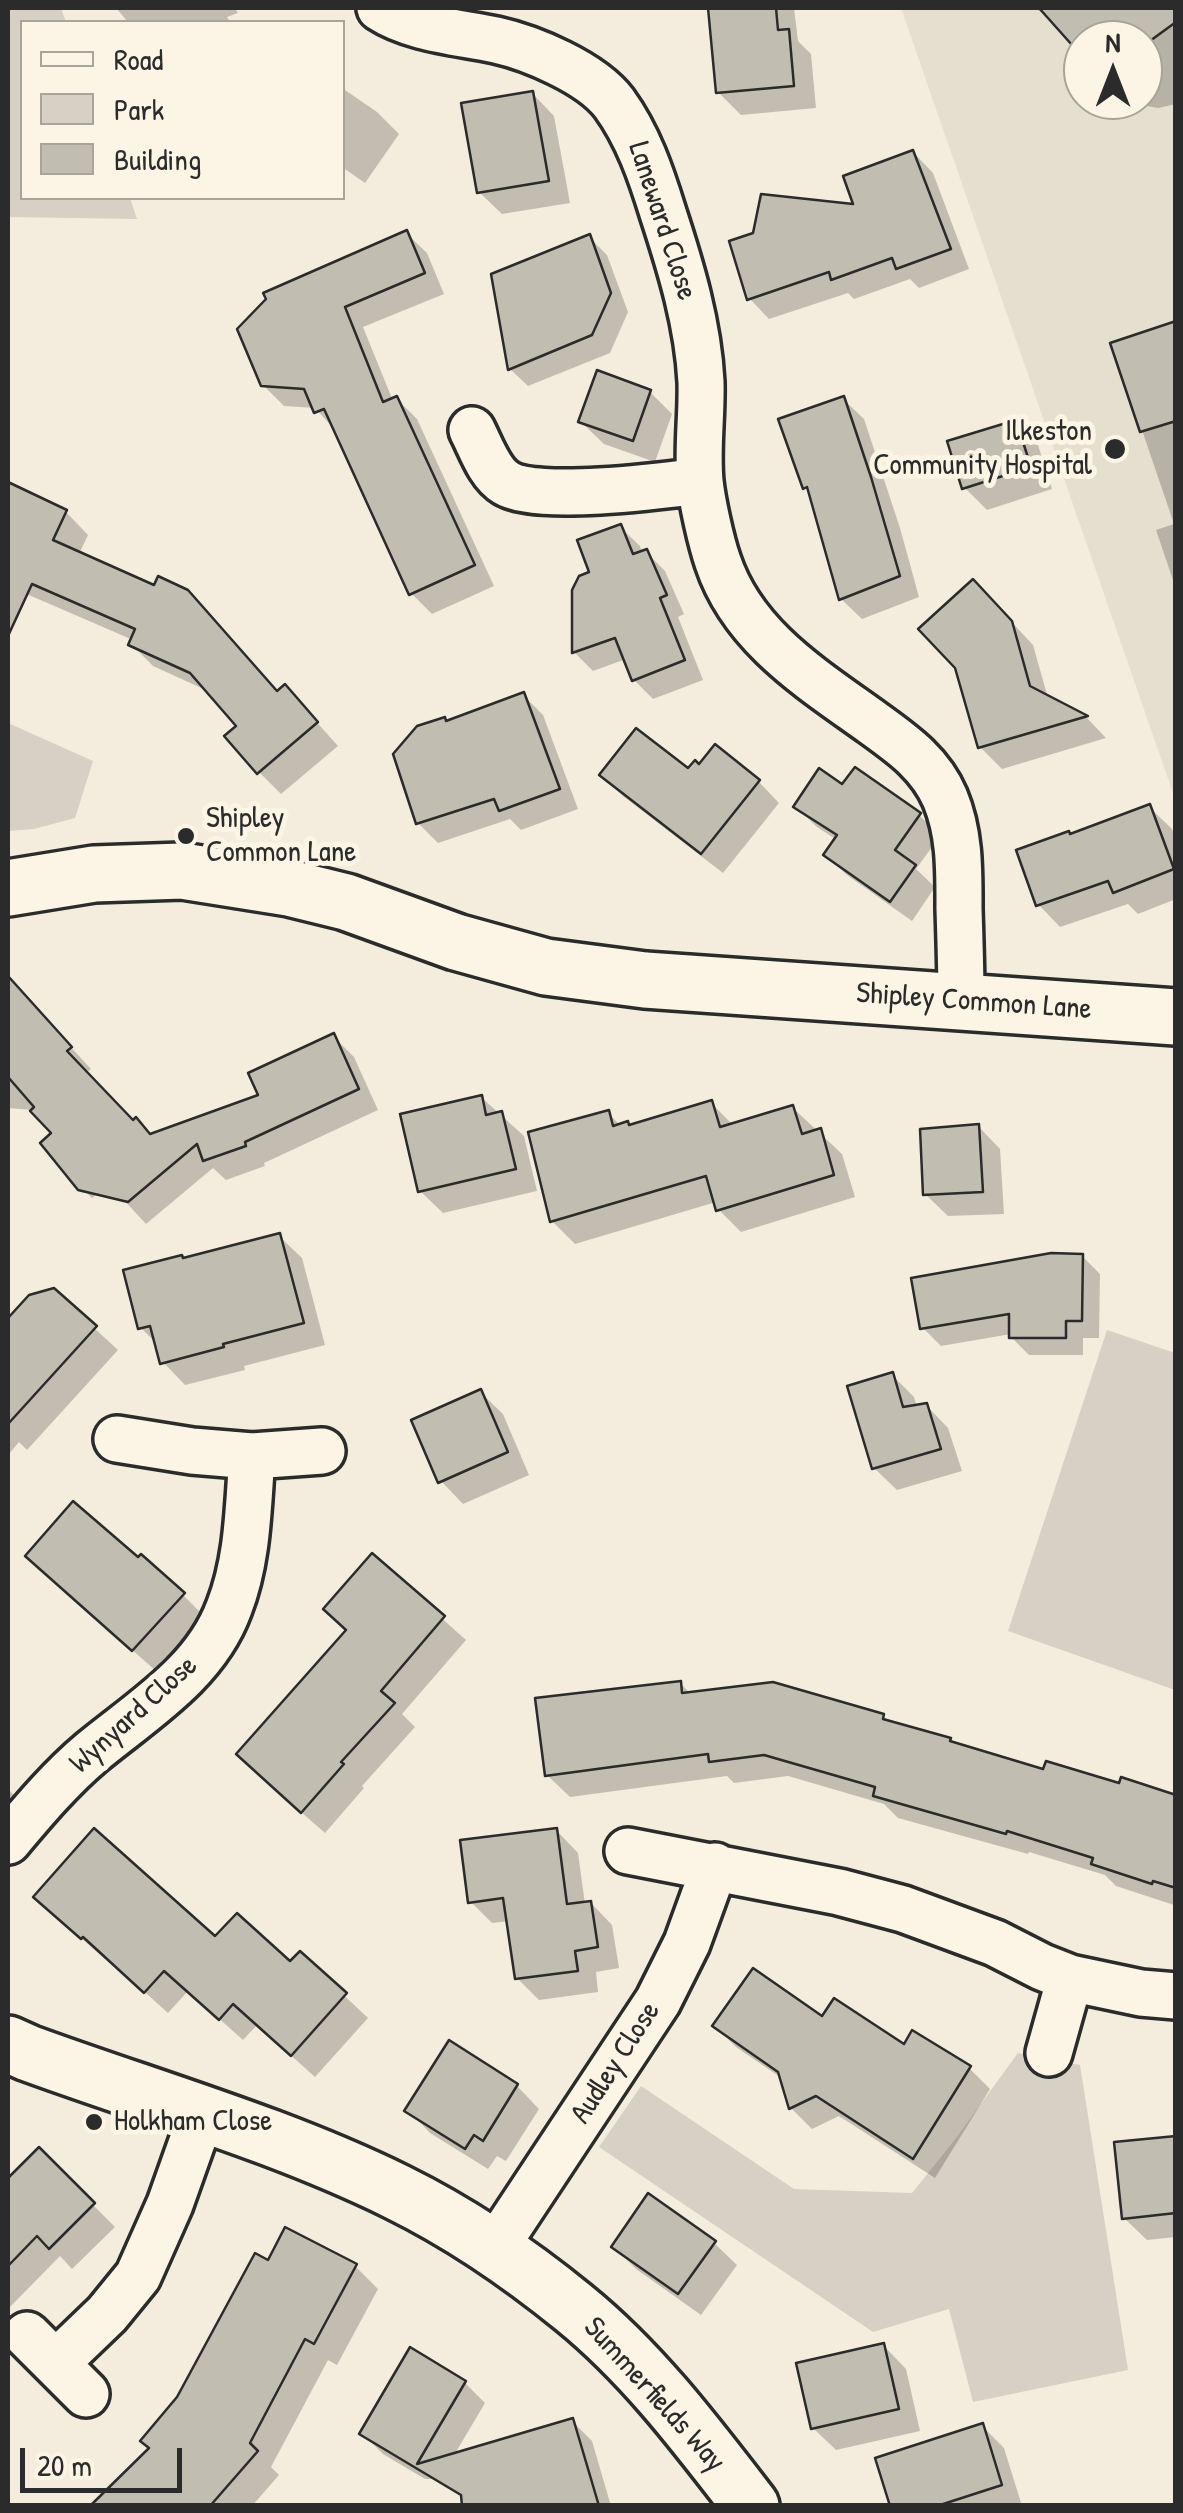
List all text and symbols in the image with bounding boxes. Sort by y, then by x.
legend [20,20,345,200]
north arrow [1063,20,1163,120]
text: N [1106,23,1120,61]
text: Road [114,39,163,79]
text: Park [114,89,164,129]
street label: Laneward Close [620,137,704,305]
text: Building [114,139,201,179]
place label: Ilkeston Community Hospital [873,414,1092,484]
marker: Ilkeston Community Hospital [1102,436,1128,462]
place label: Shipley Common Lane [206,801,356,872]
marker: Shipley Common Lane [175,825,197,847]
street label: Shipley Common Lane [855,976,1093,1028]
street label: Wynyard Close [63,1648,205,1782]
street label: Audley Close [563,1995,669,2131]
place label: Holkham Close [114,2104,272,2140]
marker: Holkham Close [83,2111,105,2133]
street label: Summerfields Way [575,2310,733,2480]
scale bar [25,2428,188,2490]
text: 20 m [37,2445,92,2485]

